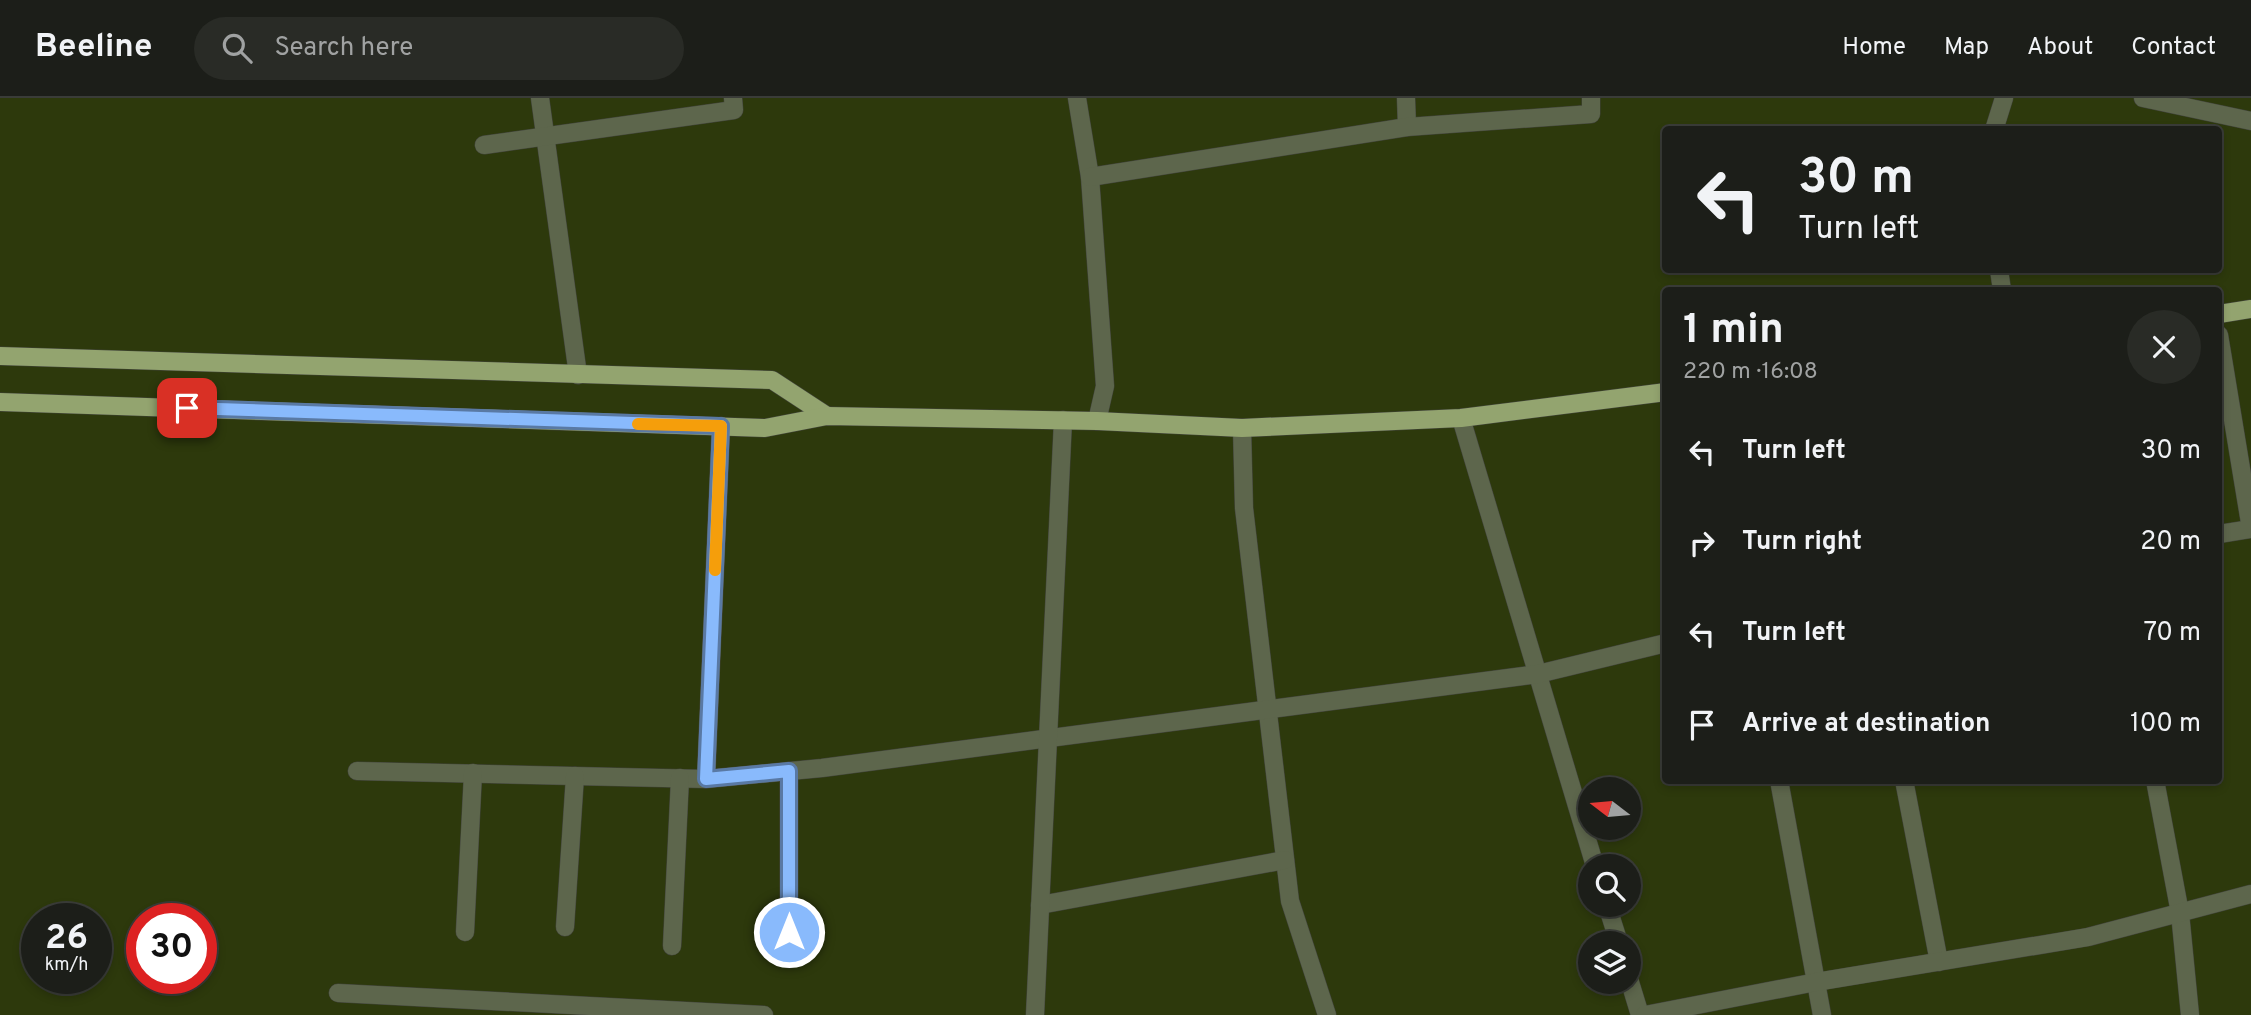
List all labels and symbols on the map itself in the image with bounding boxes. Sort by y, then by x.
pin [157,378,217,438]
north arrow [1578,777,1642,840]
position arrow [752,895,826,969]
speed limit sign: 30 [126,903,217,994]

